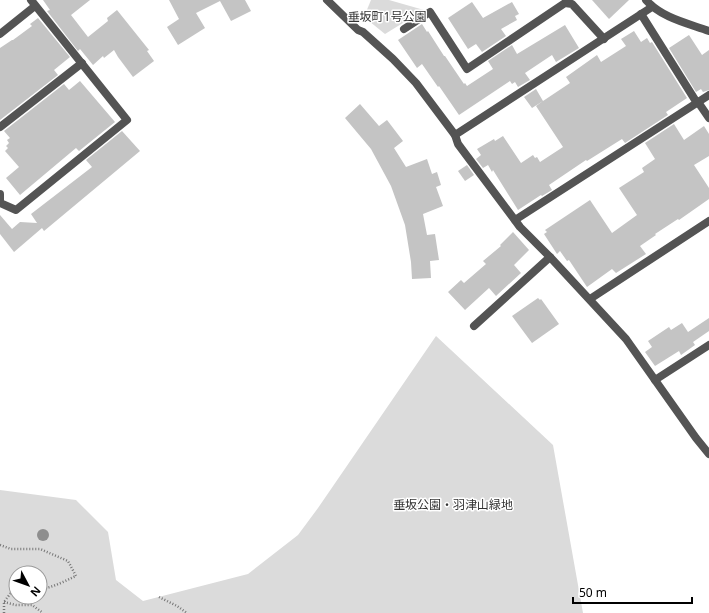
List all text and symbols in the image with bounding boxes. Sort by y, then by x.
park label: 垂坂町1号公園 [348,8,426,25]
park label: 垂坂公園・羽津山緑地 [393,496,513,513]
north arrow [8,565,48,605]
scale bar [573,579,692,605]
text: N [27,584,45,600]
text: 50 m [579,584,607,601]

